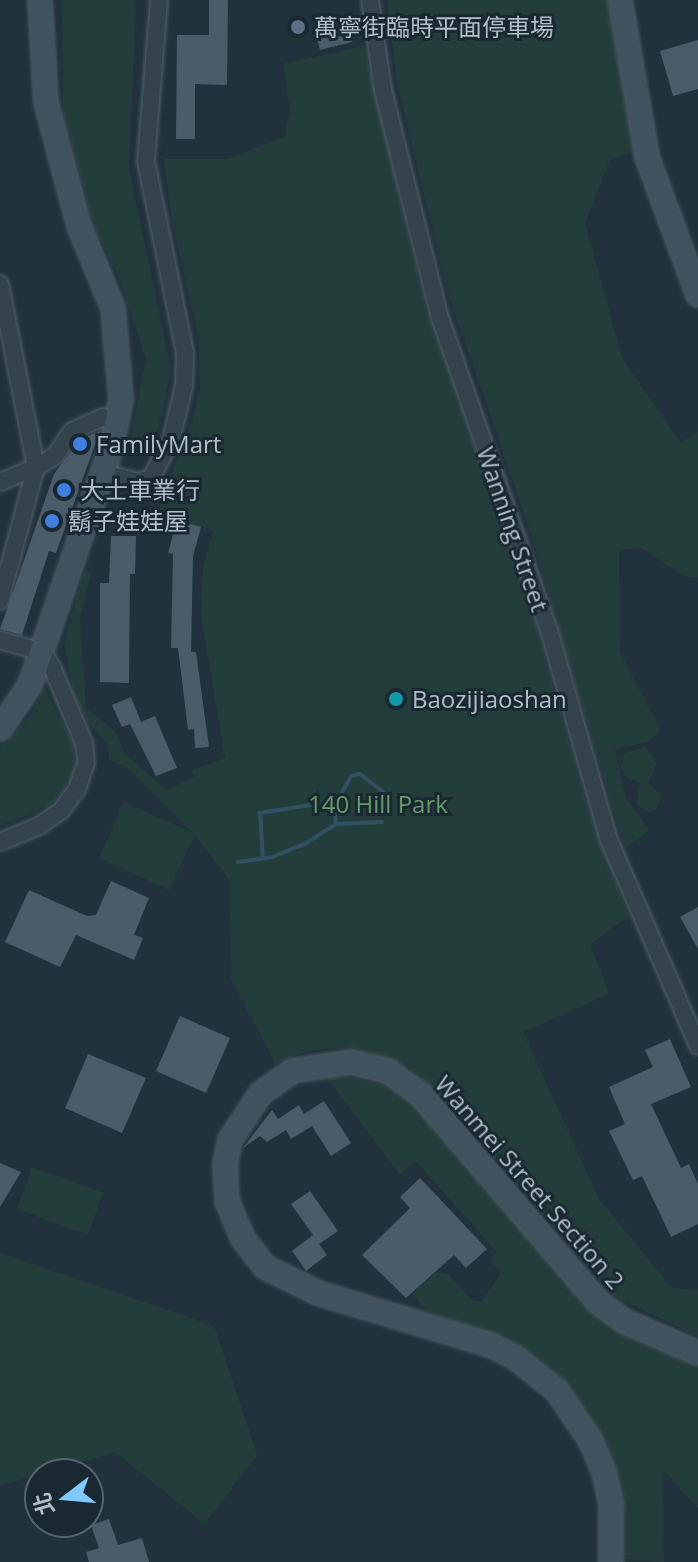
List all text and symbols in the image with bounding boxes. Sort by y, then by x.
place label: 萬寧街臨時平面停車場 [314,13,554,41]
marker: 萬寧街臨時平面停車場 [289,18,307,36]
place label: FamilyMart [96,430,221,458]
marker: FamilyMart [71,435,89,453]
street label: Wanning Street [471,443,555,615]
place label: 大士車業行 [80,476,200,504]
marker: 大士車業行 [55,481,73,499]
place label: 鬍子娃娃屋 [68,507,188,535]
marker: 鬍子娃娃屋 [43,512,61,530]
place label: Baozijiaoshan [412,685,567,713]
marker: Baozijiaoshan [387,690,405,708]
park label: 140 Hill Park [308,790,448,818]
street label: Wanmei Street Section 2 [429,1069,631,1295]
north arrow [24,1458,104,1538]
text: 北 [25,1489,60,1519]

